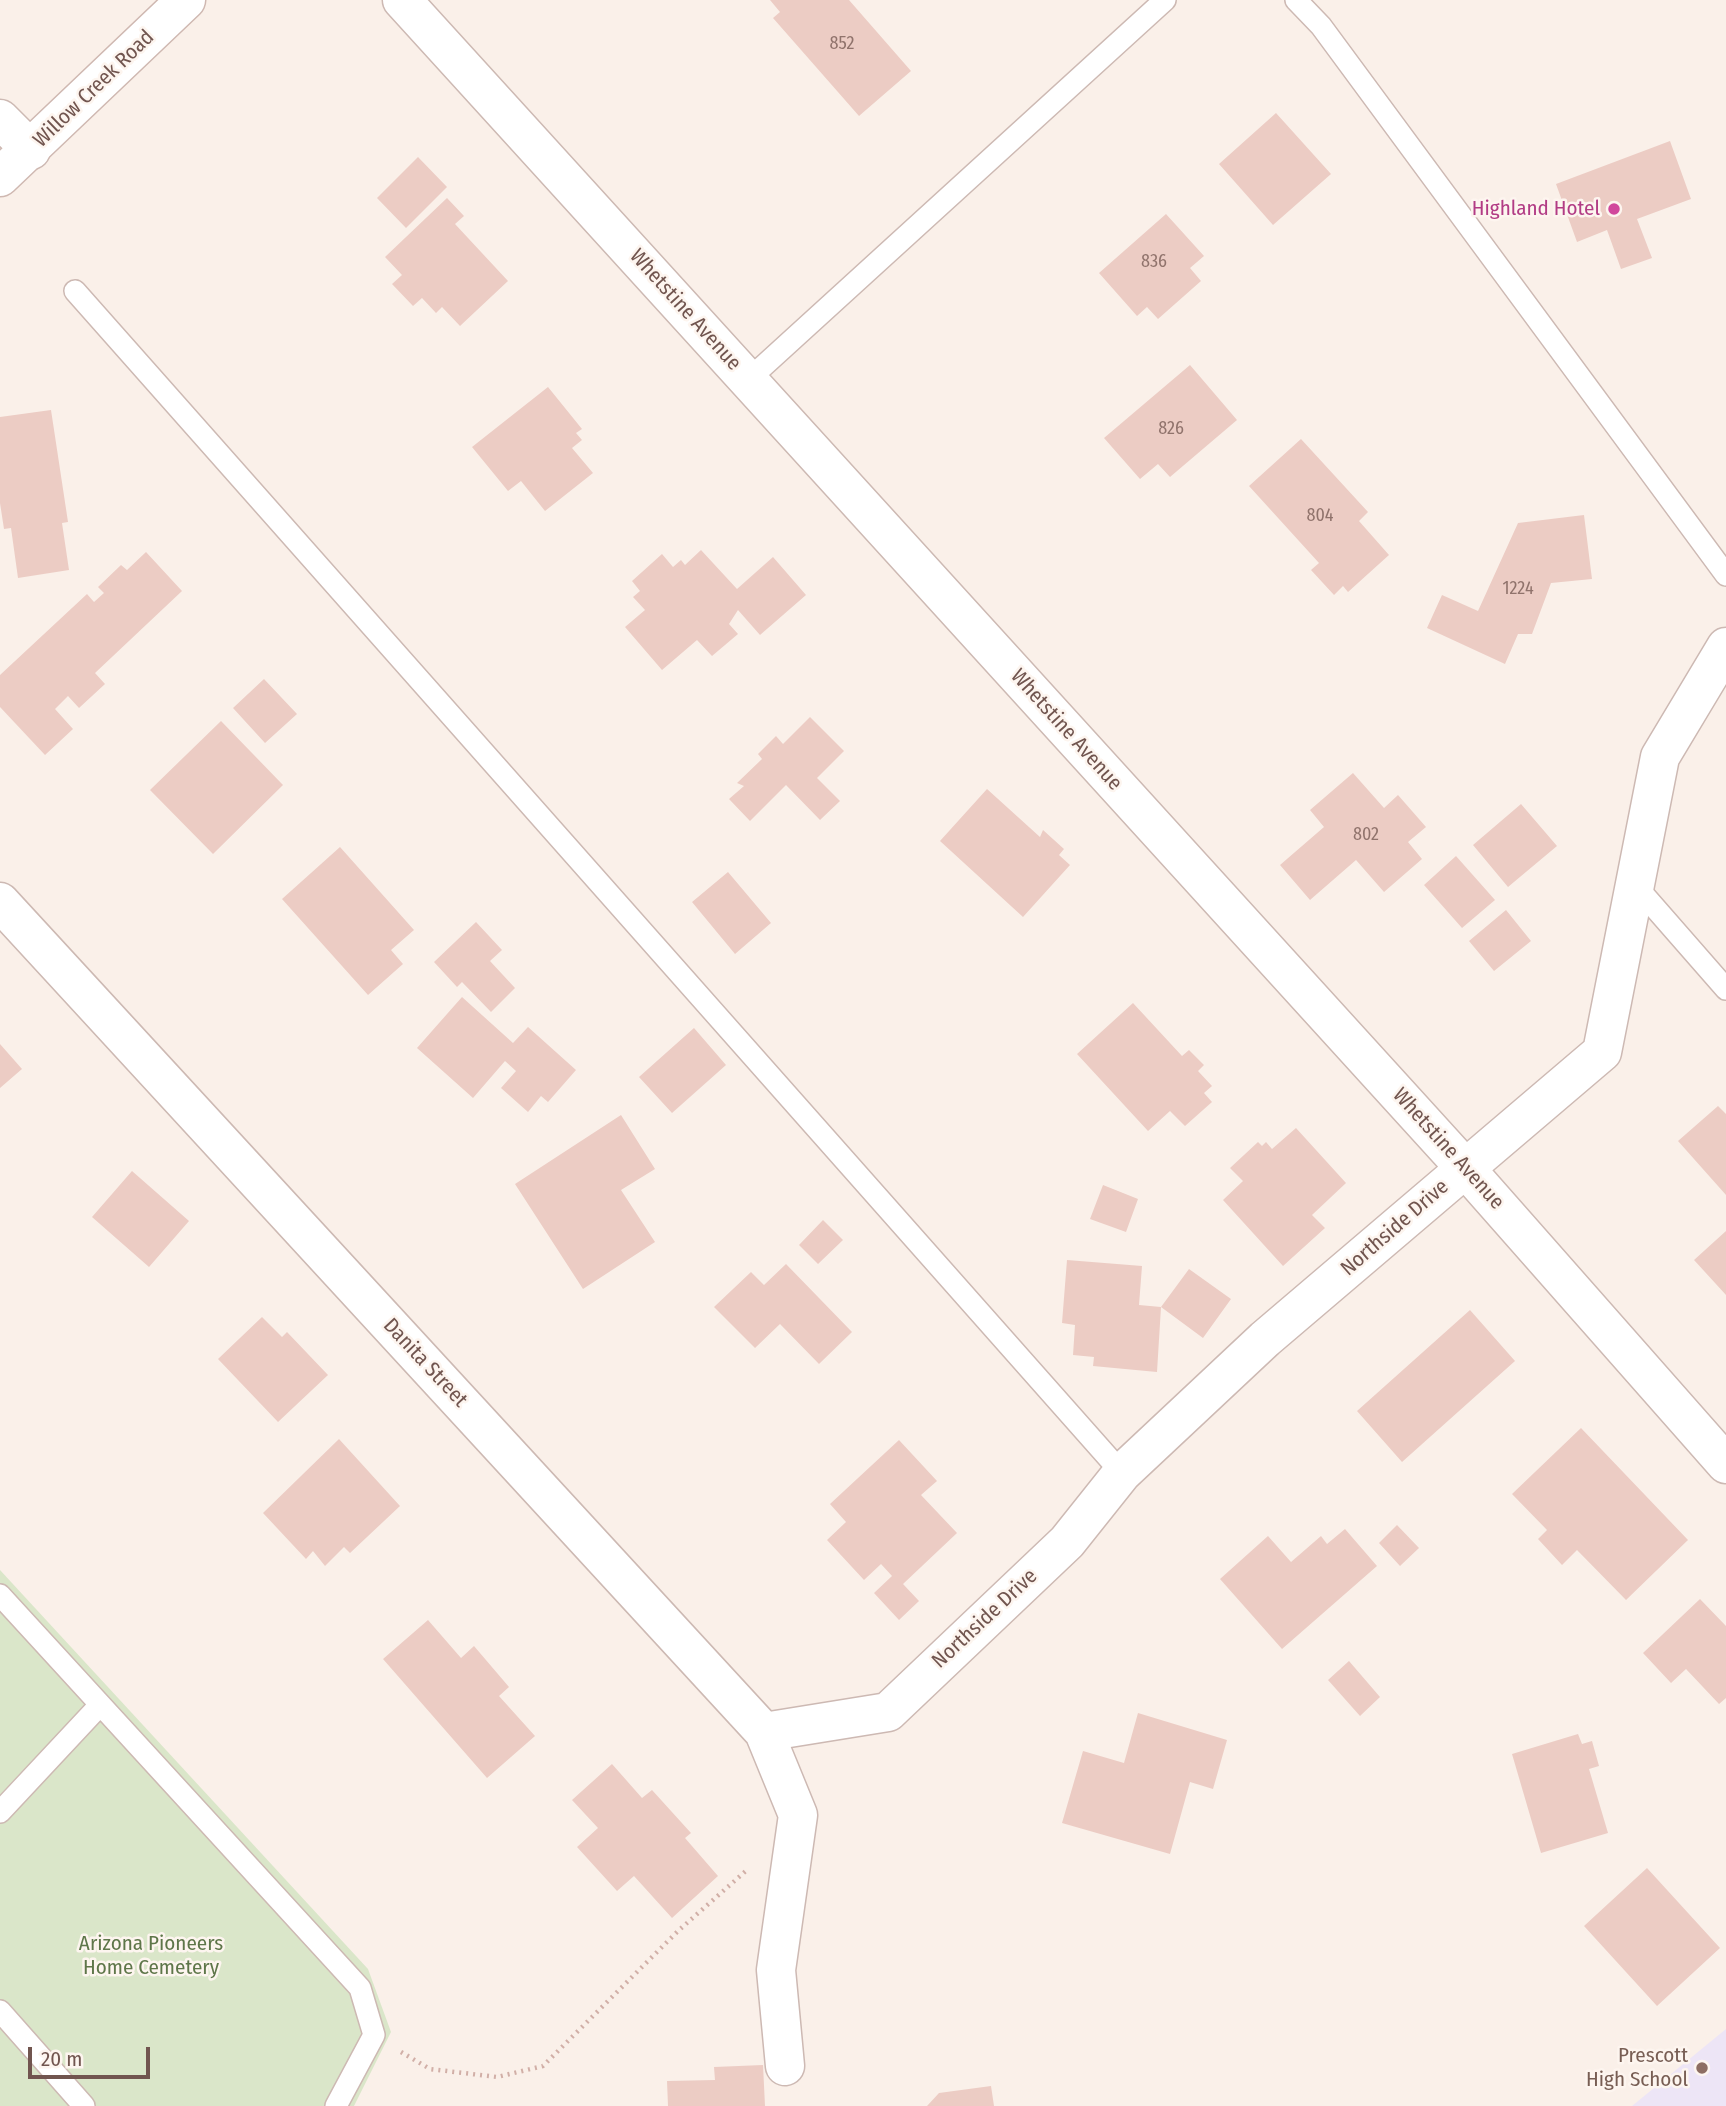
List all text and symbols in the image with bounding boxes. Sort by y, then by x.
street label: Willow Creek Road [28,25,160,153]
house number: 852 [829,33,855,55]
place label: Highland Hotel [1472,196,1600,222]
marker: Highland Hotel [1606,201,1622,217]
street label: Whetstine Avenue [624,244,746,376]
house number: 836 [1141,251,1167,273]
house number: 826 [1158,418,1184,440]
house number: 804 [1306,505,1334,527]
house number: 1224 [1502,578,1534,600]
street label: Whetstine Avenue [1005,664,1127,796]
house number: 802 [1353,824,1379,846]
street label: Whetstine Avenue [1387,1083,1509,1215]
street label: Northside Drive [1336,1174,1454,1282]
street label: Danita Street [378,1313,472,1413]
street label: Northside Drive [927,1564,1043,1674]
park label: Arizona Pioneers Home Cemetery [79,1931,223,1981]
scale bar [32,2032,154,2076]
place label: Prescott High School [1586,2043,1688,2093]
text: 20 m [41,2046,82,2072]
marker: Prescott High School [1694,2060,1710,2076]

